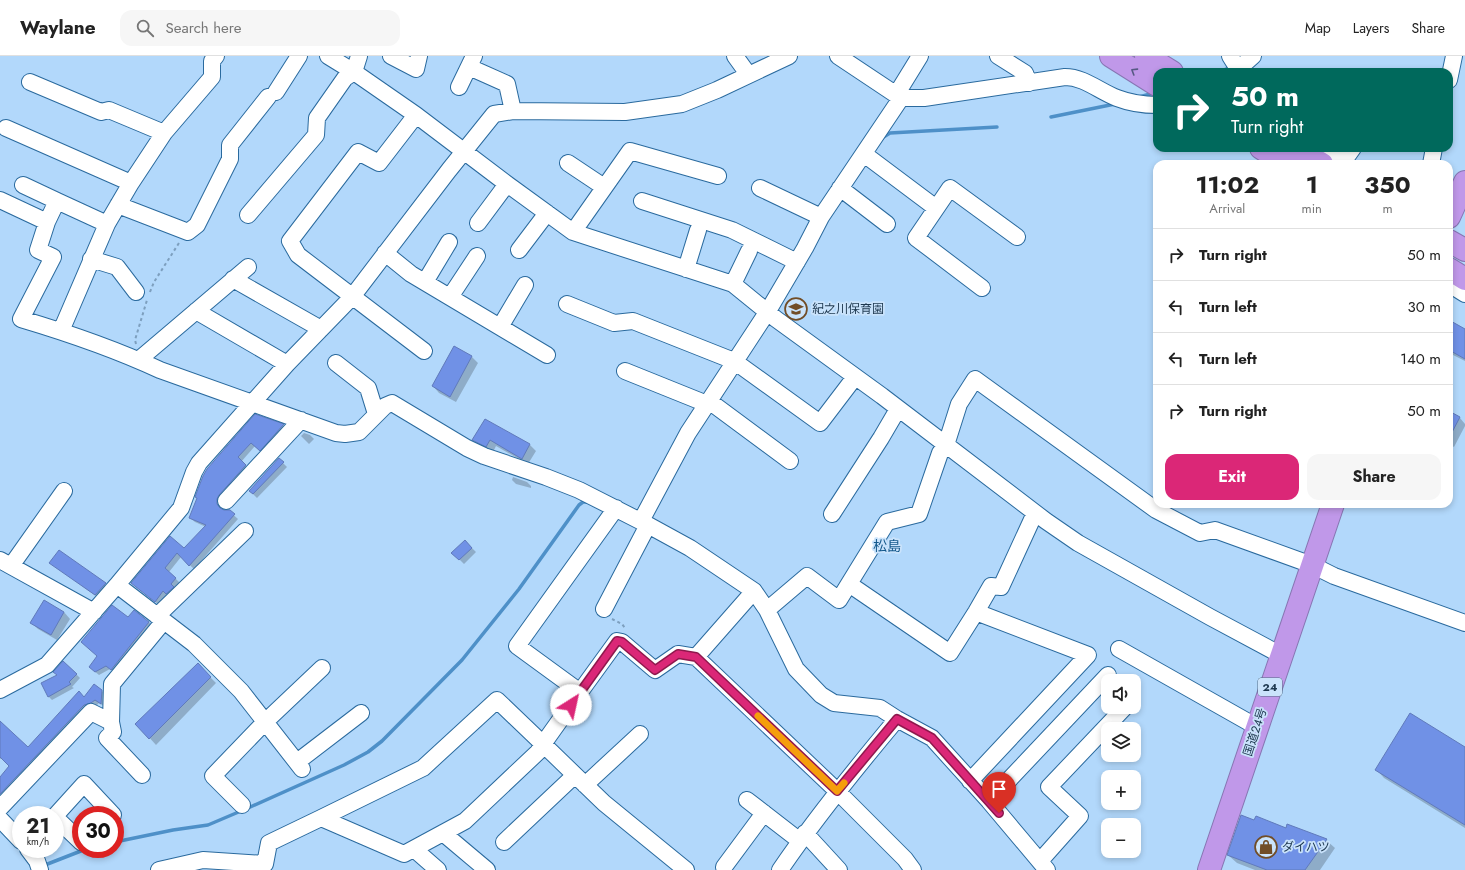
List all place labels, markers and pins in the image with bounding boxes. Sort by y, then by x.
school or university icon: 紀之川保育園 [783,296,809,322]
place label: 紀之川保育園 [812,300,884,318]
pin [982,772,1016,813]
shop icon: ダイハツ [1253,834,1279,860]
place label: ダイハツ [1282,838,1330,856]

